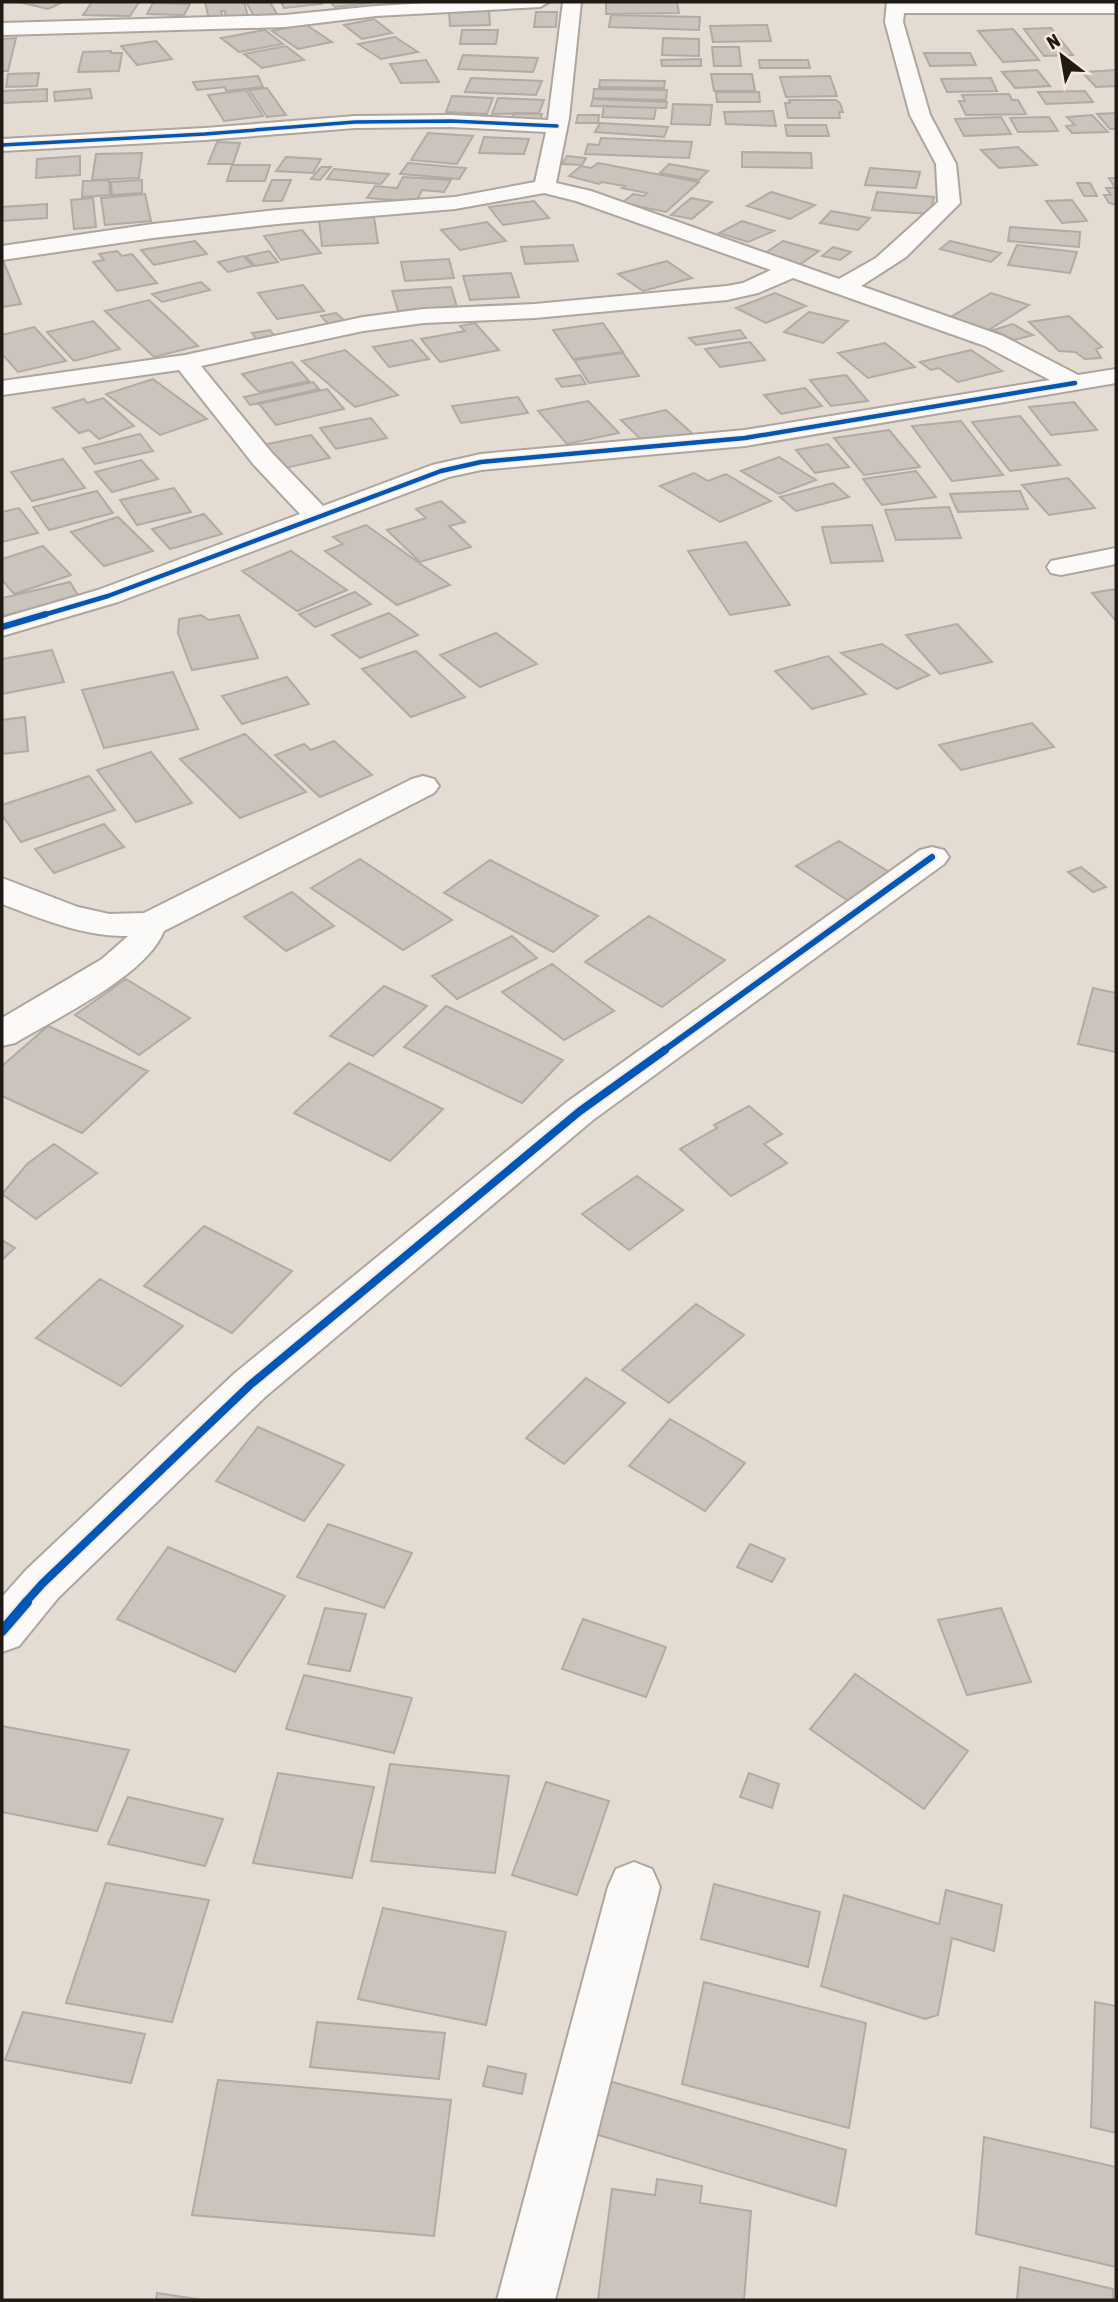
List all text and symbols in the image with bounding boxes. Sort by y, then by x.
north arrow [1027,21,1097,91]
text: N [1043,29,1064,54]

